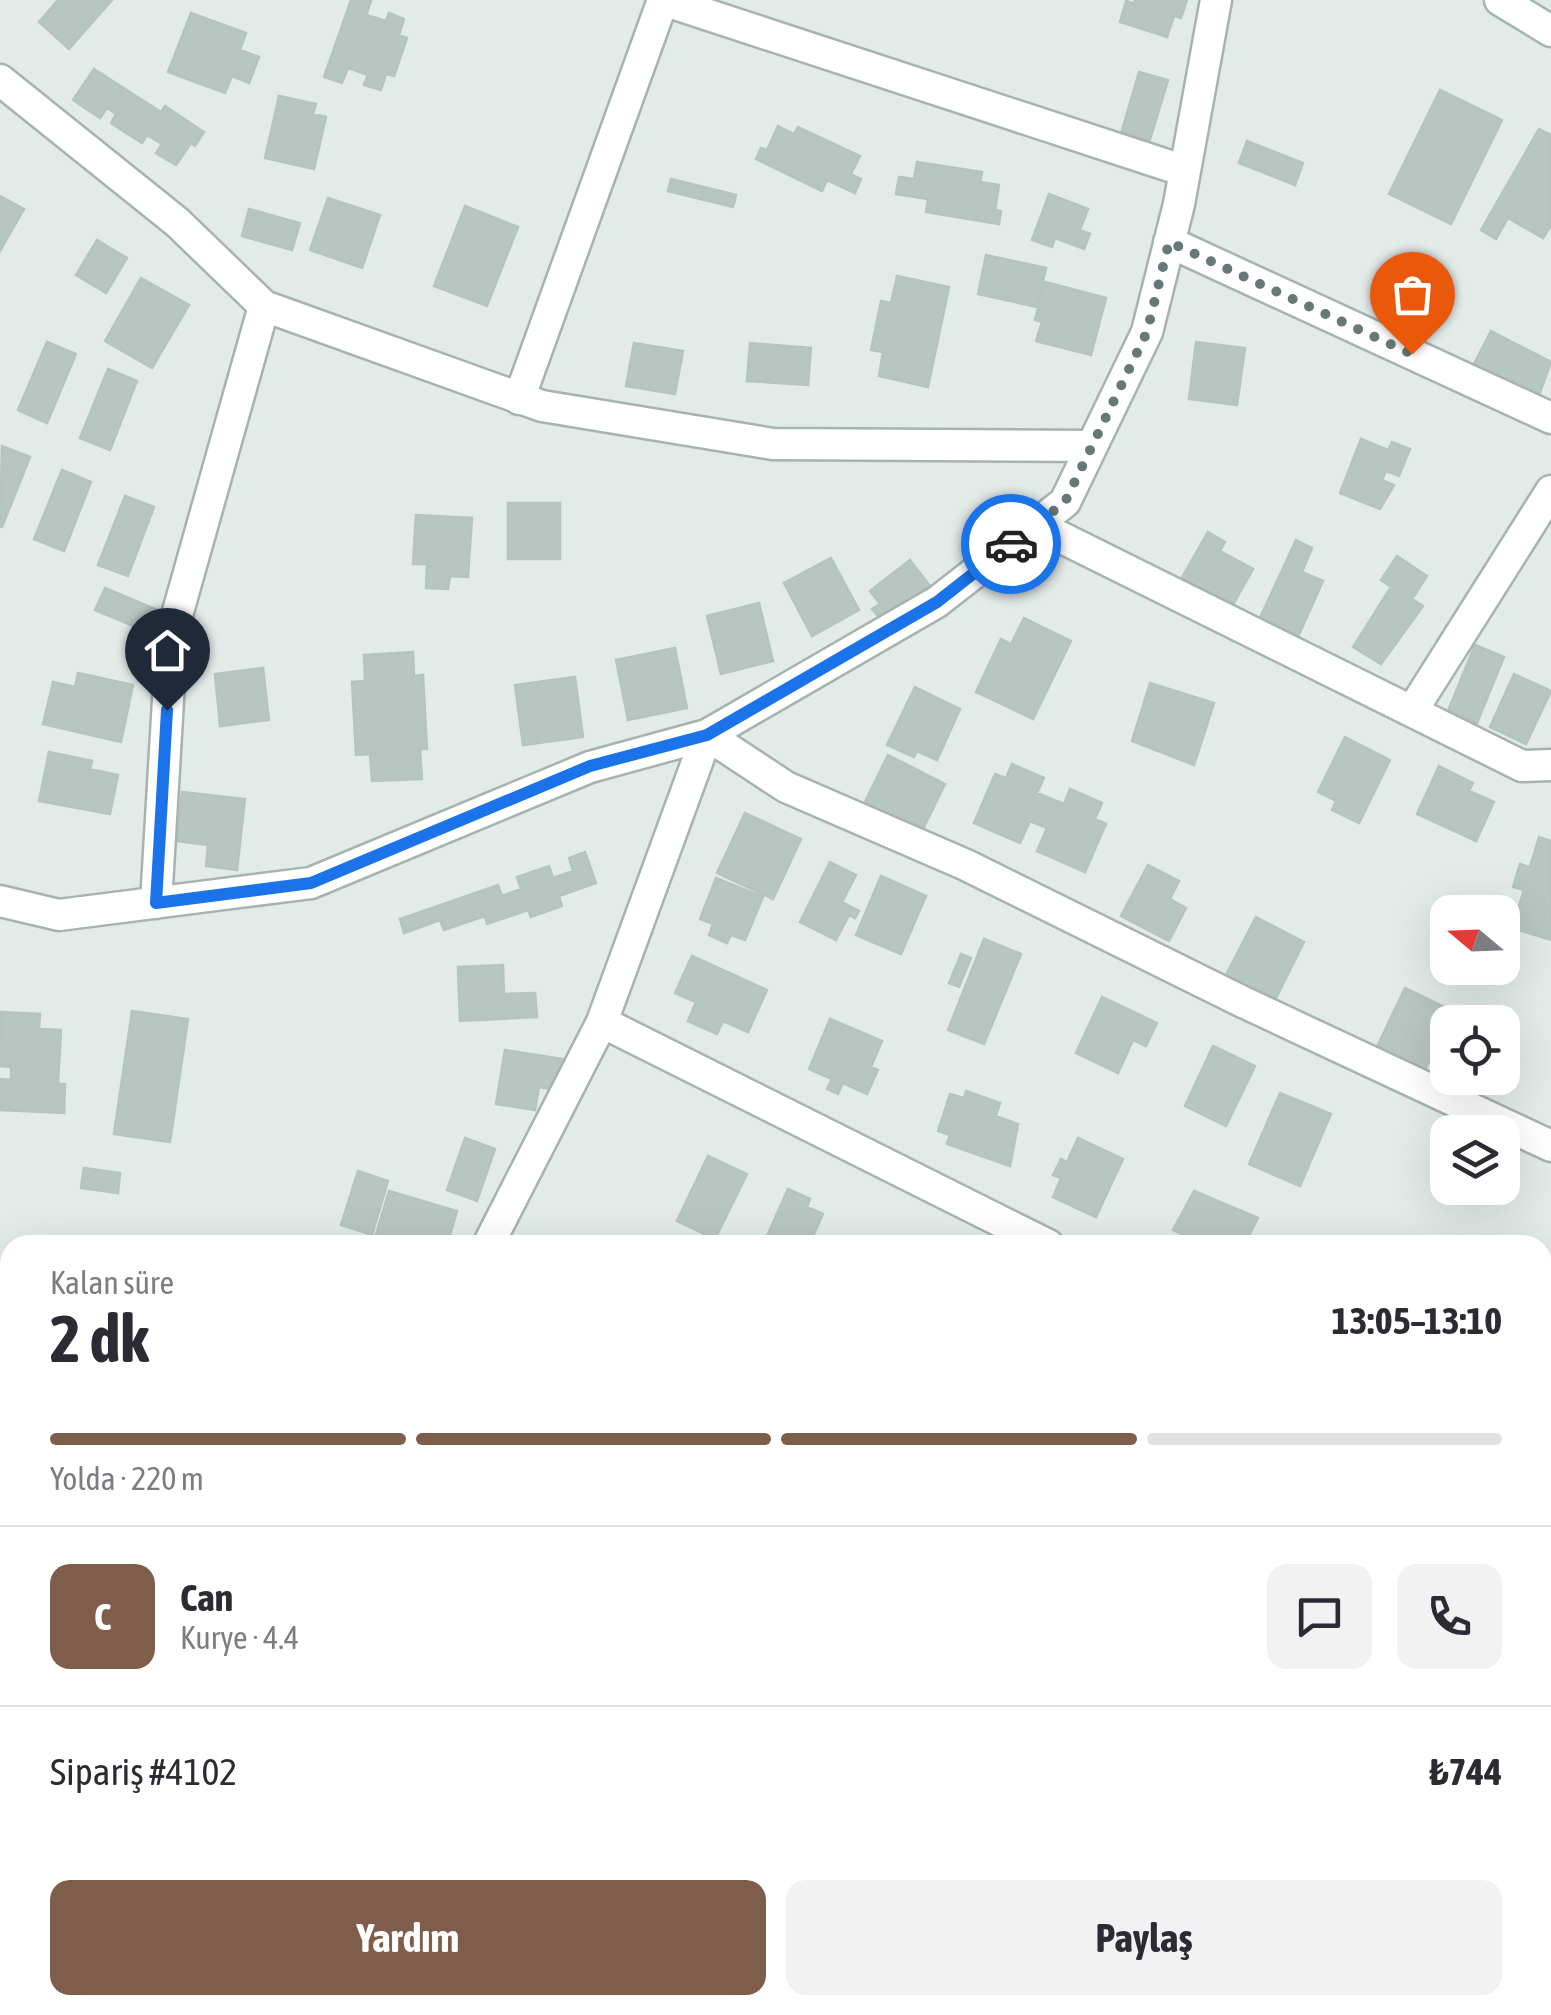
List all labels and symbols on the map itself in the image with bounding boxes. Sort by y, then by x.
pin [1370,252,1455,355]
courier [961,494,1061,594]
pin [125,608,210,711]
north arrow [1430,895,1520,985]

